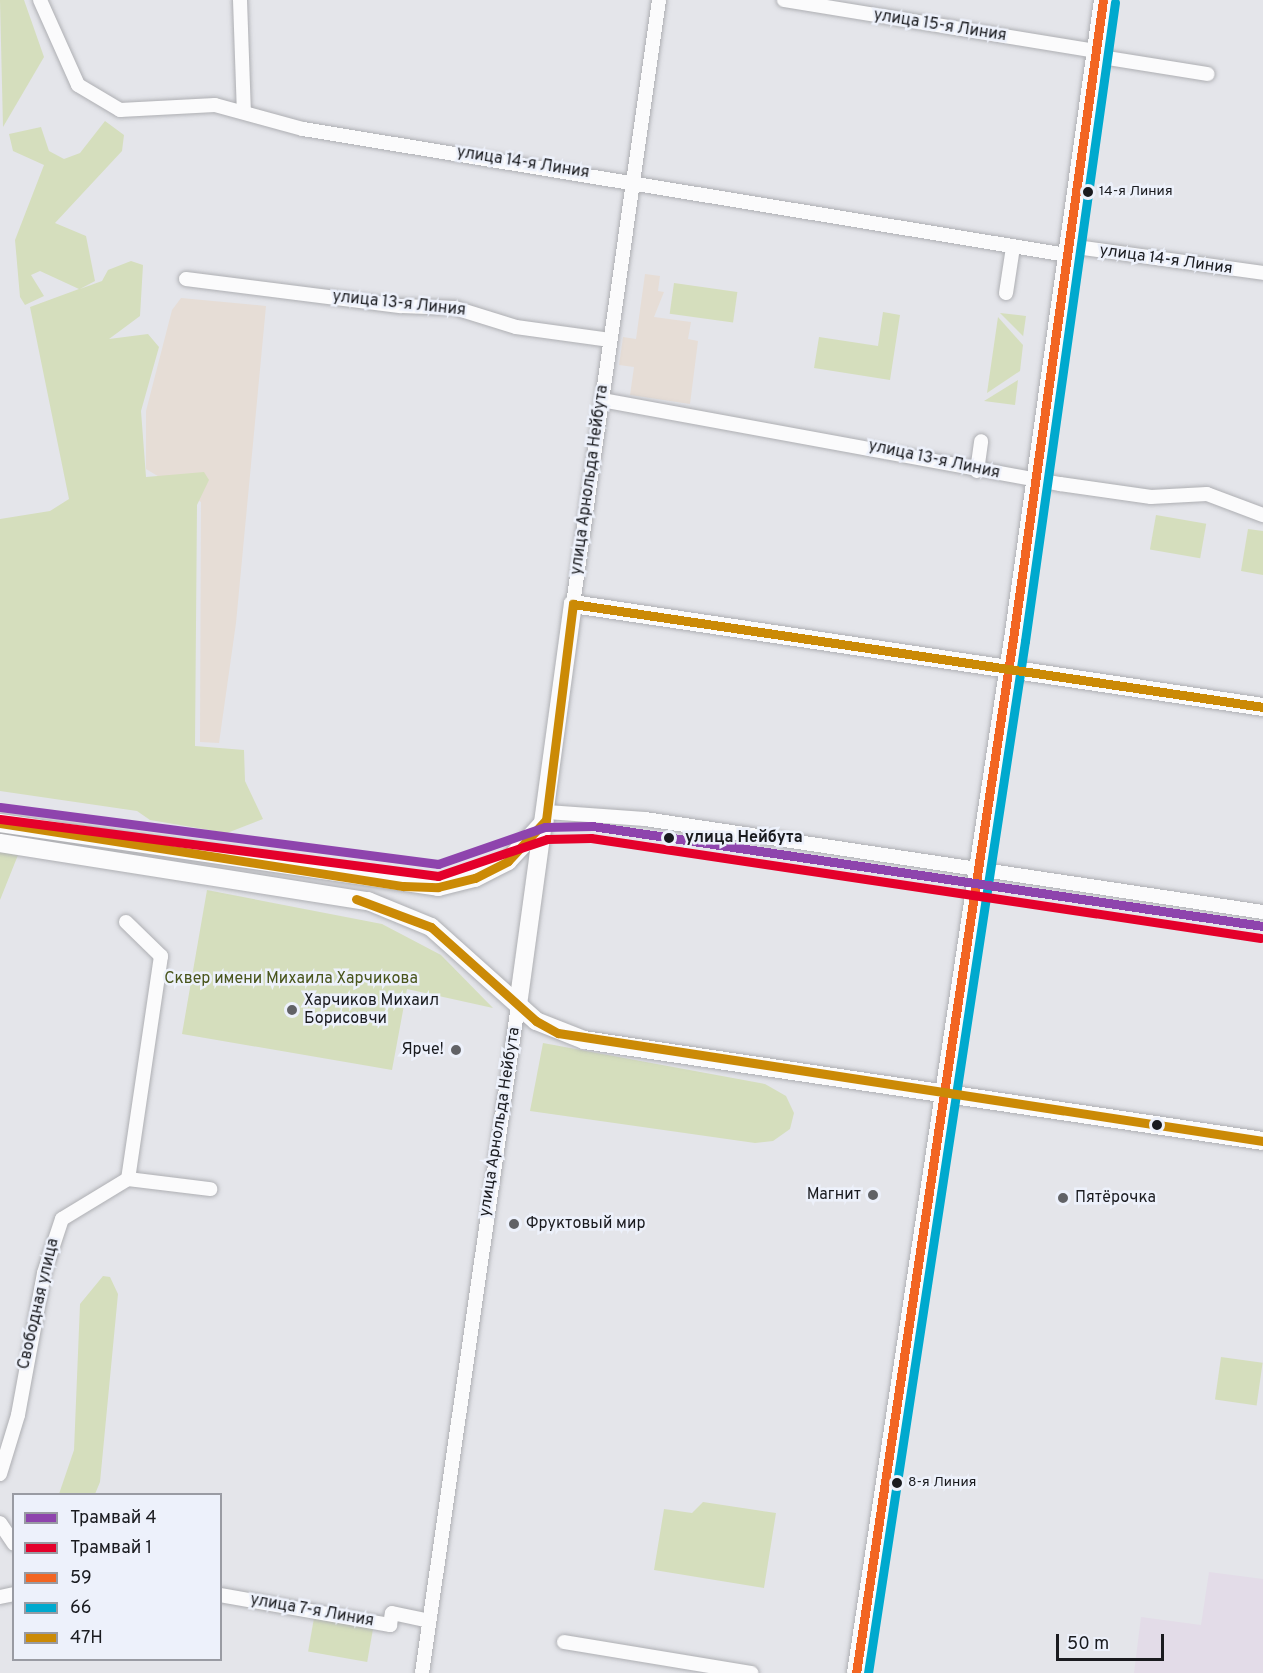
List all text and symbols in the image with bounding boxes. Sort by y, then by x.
street label: улица 15-я Линия [872,6,1008,46]
street label: улица 14-я Линия [455,143,591,183]
place label: 14-я Линия [1099,184,1173,200]
marker: 14-я Линия [1082,186,1094,198]
street label: улица 14-я Линия [1098,241,1234,279]
street label: улица 13-я Линия [331,287,467,321]
street label: улица Арнольда Нейбута [567,383,613,577]
street label: улица 13-я Линия [866,437,1002,483]
marker: улица Нейбута [658,827,680,849]
place label: улица Нейбута [685,828,803,848]
park label: Сквер имени Михаила Харчикова [164,969,418,989]
place label: Харчиков Михаил Борисовчи [304,991,439,1029]
marker: Харчиков Михаил Борисовчи [285,1003,299,1017]
street label: улица Арнольда Нейбута [475,1025,525,1219]
place label: Ярче! [401,1040,444,1060]
marker: Ярче! [449,1043,463,1057]
unlabelled marker [1151,1119,1163,1131]
place label: Магнит [807,1185,861,1205]
marker: Магнит [866,1188,880,1202]
place label: Пятёрочка [1075,1188,1156,1208]
marker: Пятёрочка [1056,1191,1070,1205]
place label: Фруктовый мир [526,1214,646,1234]
marker: Фруктовый мир [507,1217,521,1231]
street label: Свободная улица [15,1237,63,1371]
place label: 8-я Линия [908,1475,976,1491]
marker: 8-я Линия [891,1477,903,1489]
legend [12,1493,222,1661]
text: Трамвай 4 [70,1507,157,1530]
text: Трамвай 1 [70,1537,152,1560]
text: 59 [70,1567,92,1590]
street label: улица 7-я Линия [248,1591,376,1631]
text: 66 [70,1597,92,1620]
scale bar [1059,1622,1167,1660]
text: 47Н [70,1627,103,1650]
text: 50 m [1067,1633,1109,1656]

